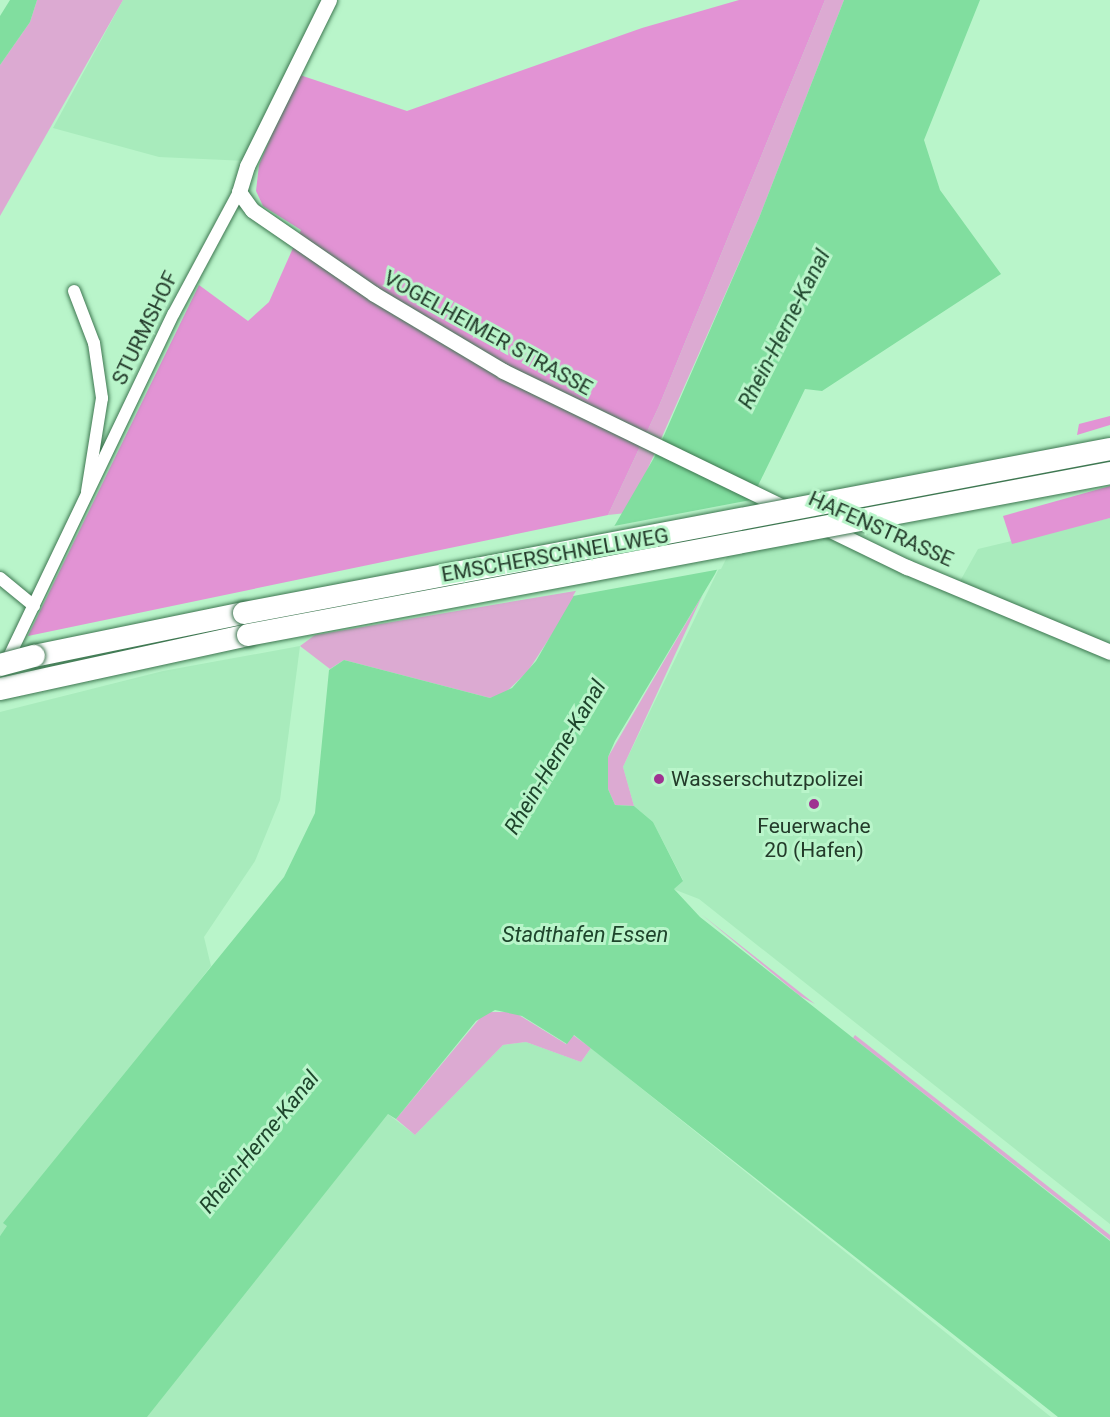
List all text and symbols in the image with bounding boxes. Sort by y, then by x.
water label: Rhein-Herne-Kanal [732,245,836,413]
street label: VOGELHEIMER STRASSE [379,265,597,401]
street label: STURMSHOF [107,267,183,389]
street label: HAFENSTRASSE [805,486,957,572]
street label: EMSCHERSCHNELLWEG [439,523,671,587]
water label: Rhein-Herne-Kanal [499,675,611,839]
place label: Wasserschutzpolizei [671,766,863,792]
marker: Wasserschutzpolizei [652,772,666,786]
marker: Feuerwache 20 (Hafen) [807,797,821,811]
place label: Feuerwache 20 (Hafen) [757,813,871,863]
water label: Stadthafen Essen [502,922,668,948]
water label: Rhein-Herne-Kanal [194,1066,324,1218]

